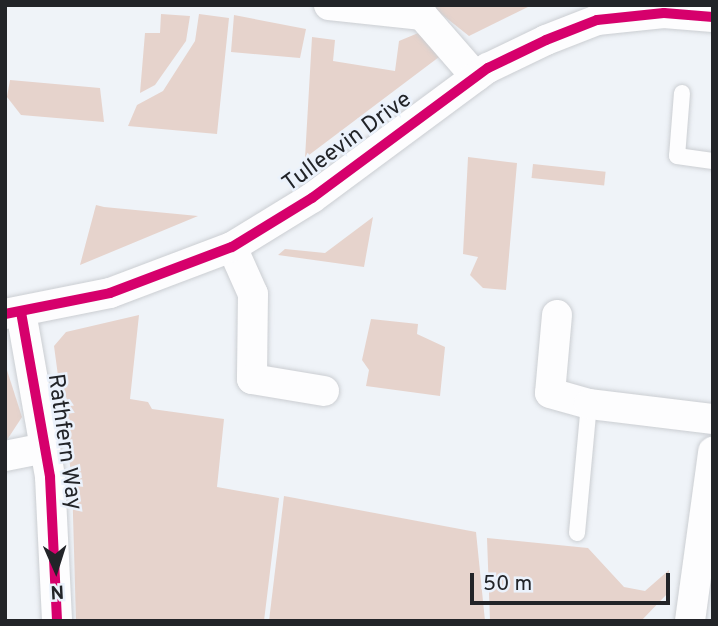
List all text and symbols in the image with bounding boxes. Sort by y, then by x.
street label: Tulleevin Drive [278,87,418,199]
street label: Rathfern Way [40,372,86,512]
north arrow [21,535,91,605]
scale bar [473,560,672,604]
text: 50 m [483,571,532,598]
text: N [50,579,65,603]

